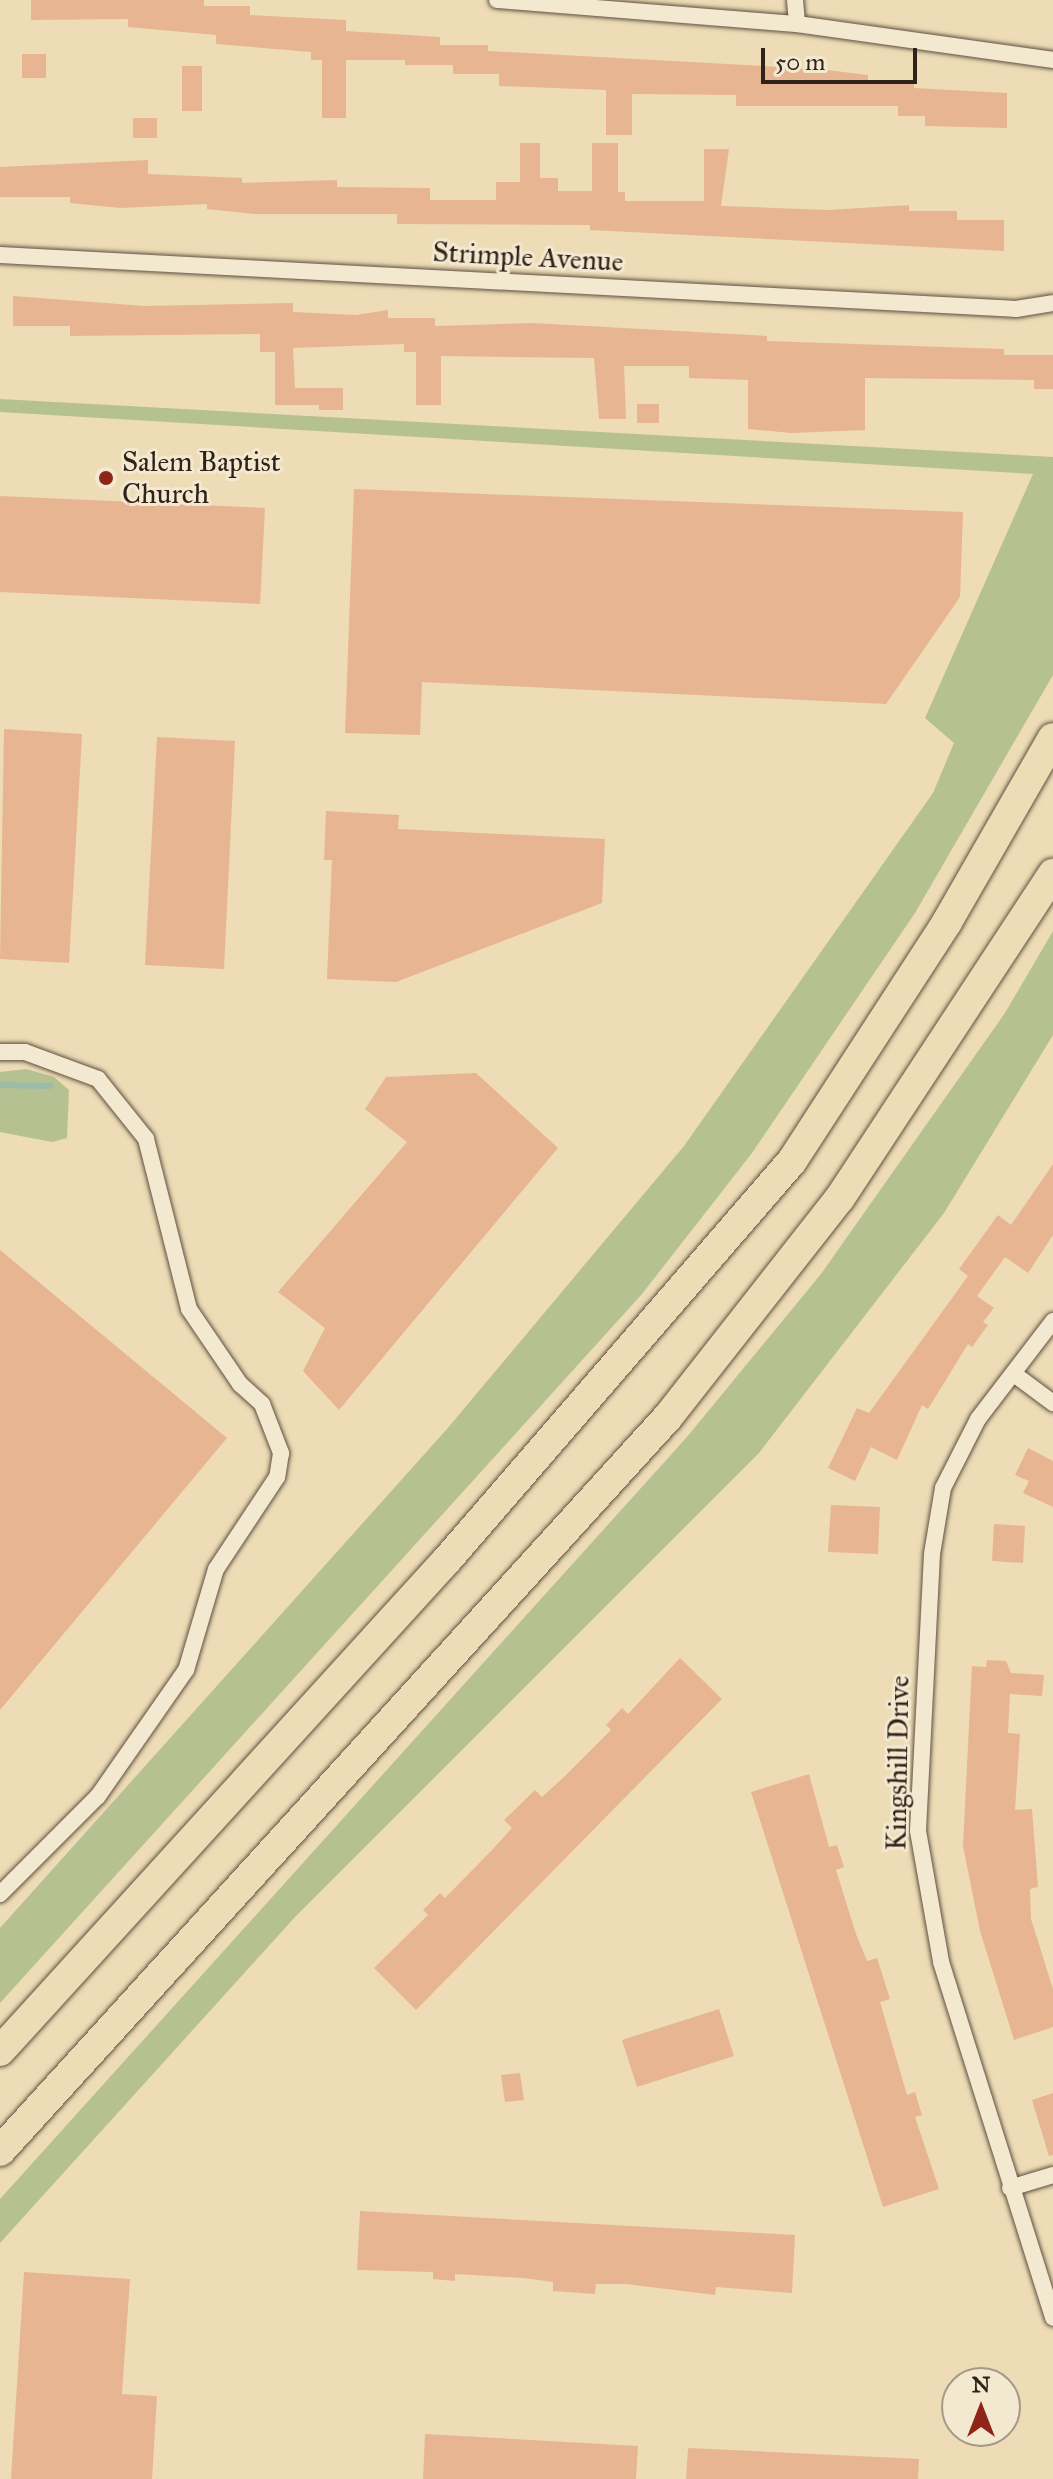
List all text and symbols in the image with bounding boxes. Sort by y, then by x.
scale bar [765,32,921,82]
text: 50 m [775,47,825,77]
street label: Strimple Avenue [432,235,624,279]
place label: Salem Baptist Church [122,445,281,511]
marker: Salem Baptist Church [97,469,115,487]
street label: Kingshill Drive [880,1675,916,1851]
north arrow [941,2367,1021,2447]
text: N [972,2371,990,2398]

